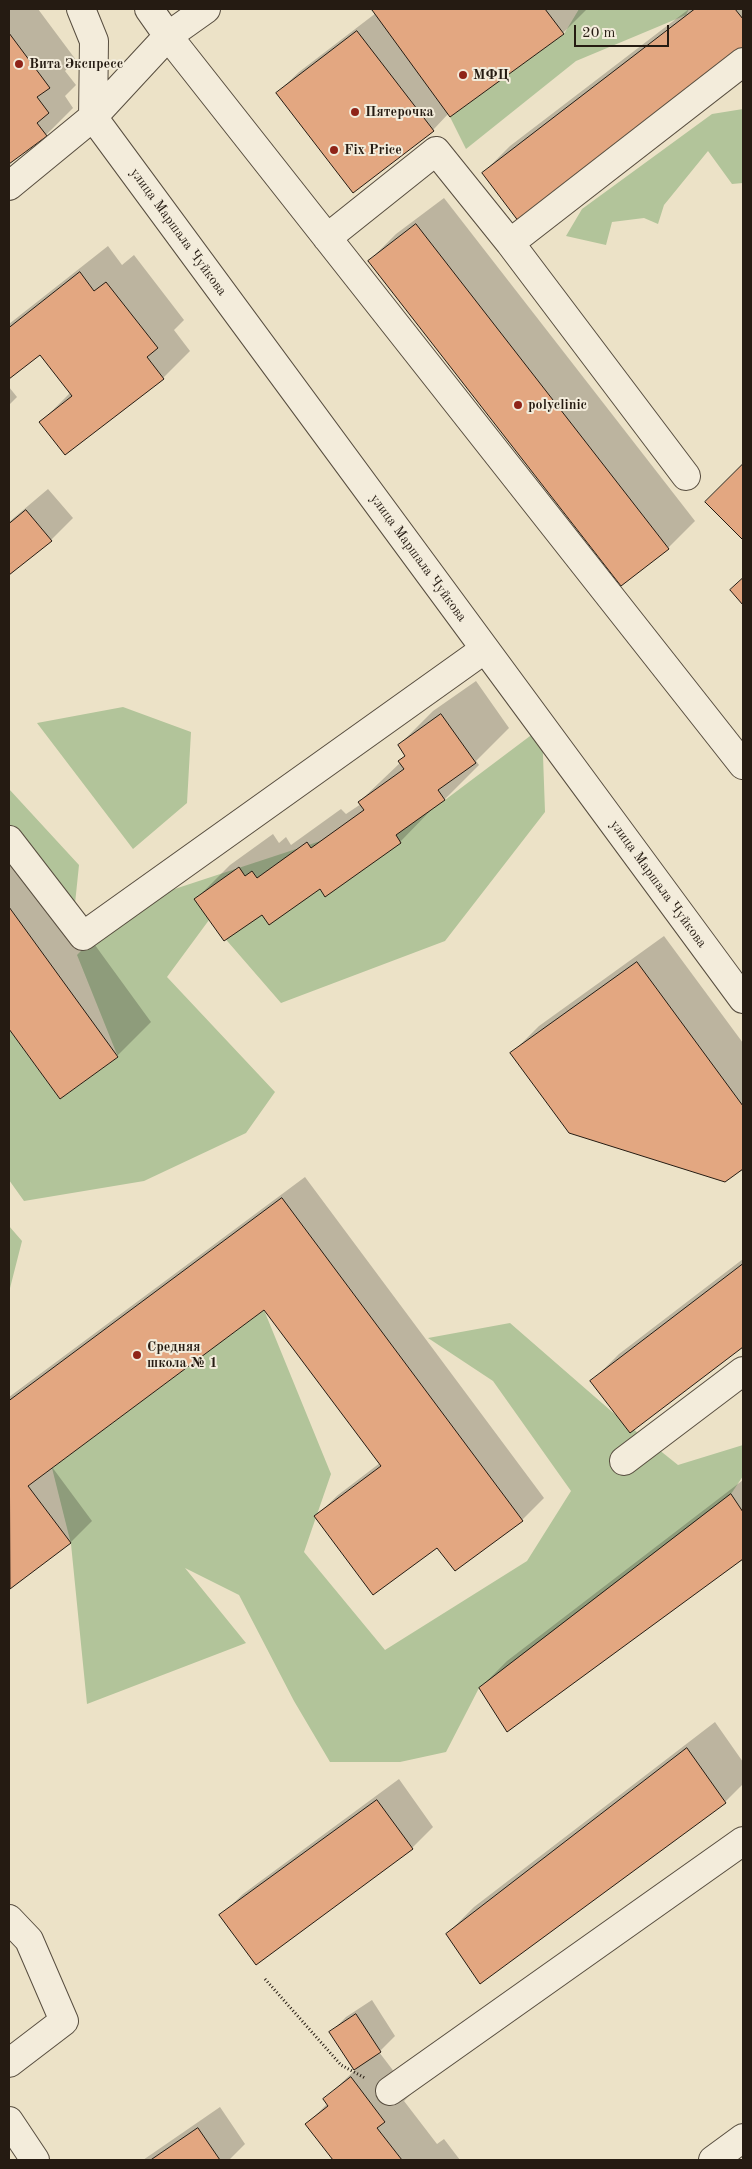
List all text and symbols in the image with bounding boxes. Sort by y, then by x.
scale bar [577,15,672,47]
text: 20 m [582,26,616,41]
place label: Вита Экспресс [29,56,123,72]
marker: Вита Экспресс [13,58,25,70]
place label: МФЦ [473,67,509,83]
marker: МФЦ [457,69,469,81]
place label: Пятерочка [365,104,434,120]
marker: Пятерочка [349,106,361,118]
place label: Fix Price [344,142,402,158]
marker: Fix Price [328,144,340,156]
street label: улица Маршала Чуйкова [126,165,230,299]
place label: polyclinic [528,397,587,413]
marker: polyclinic [512,399,524,411]
street label: улица Маршала Чуйкова [366,491,470,625]
street label: улица Маршала Чуйкова [606,817,710,951]
place label: Средняя школа № 1 [147,1339,218,1371]
marker: Средняя школа № 1 [131,1349,143,1361]

